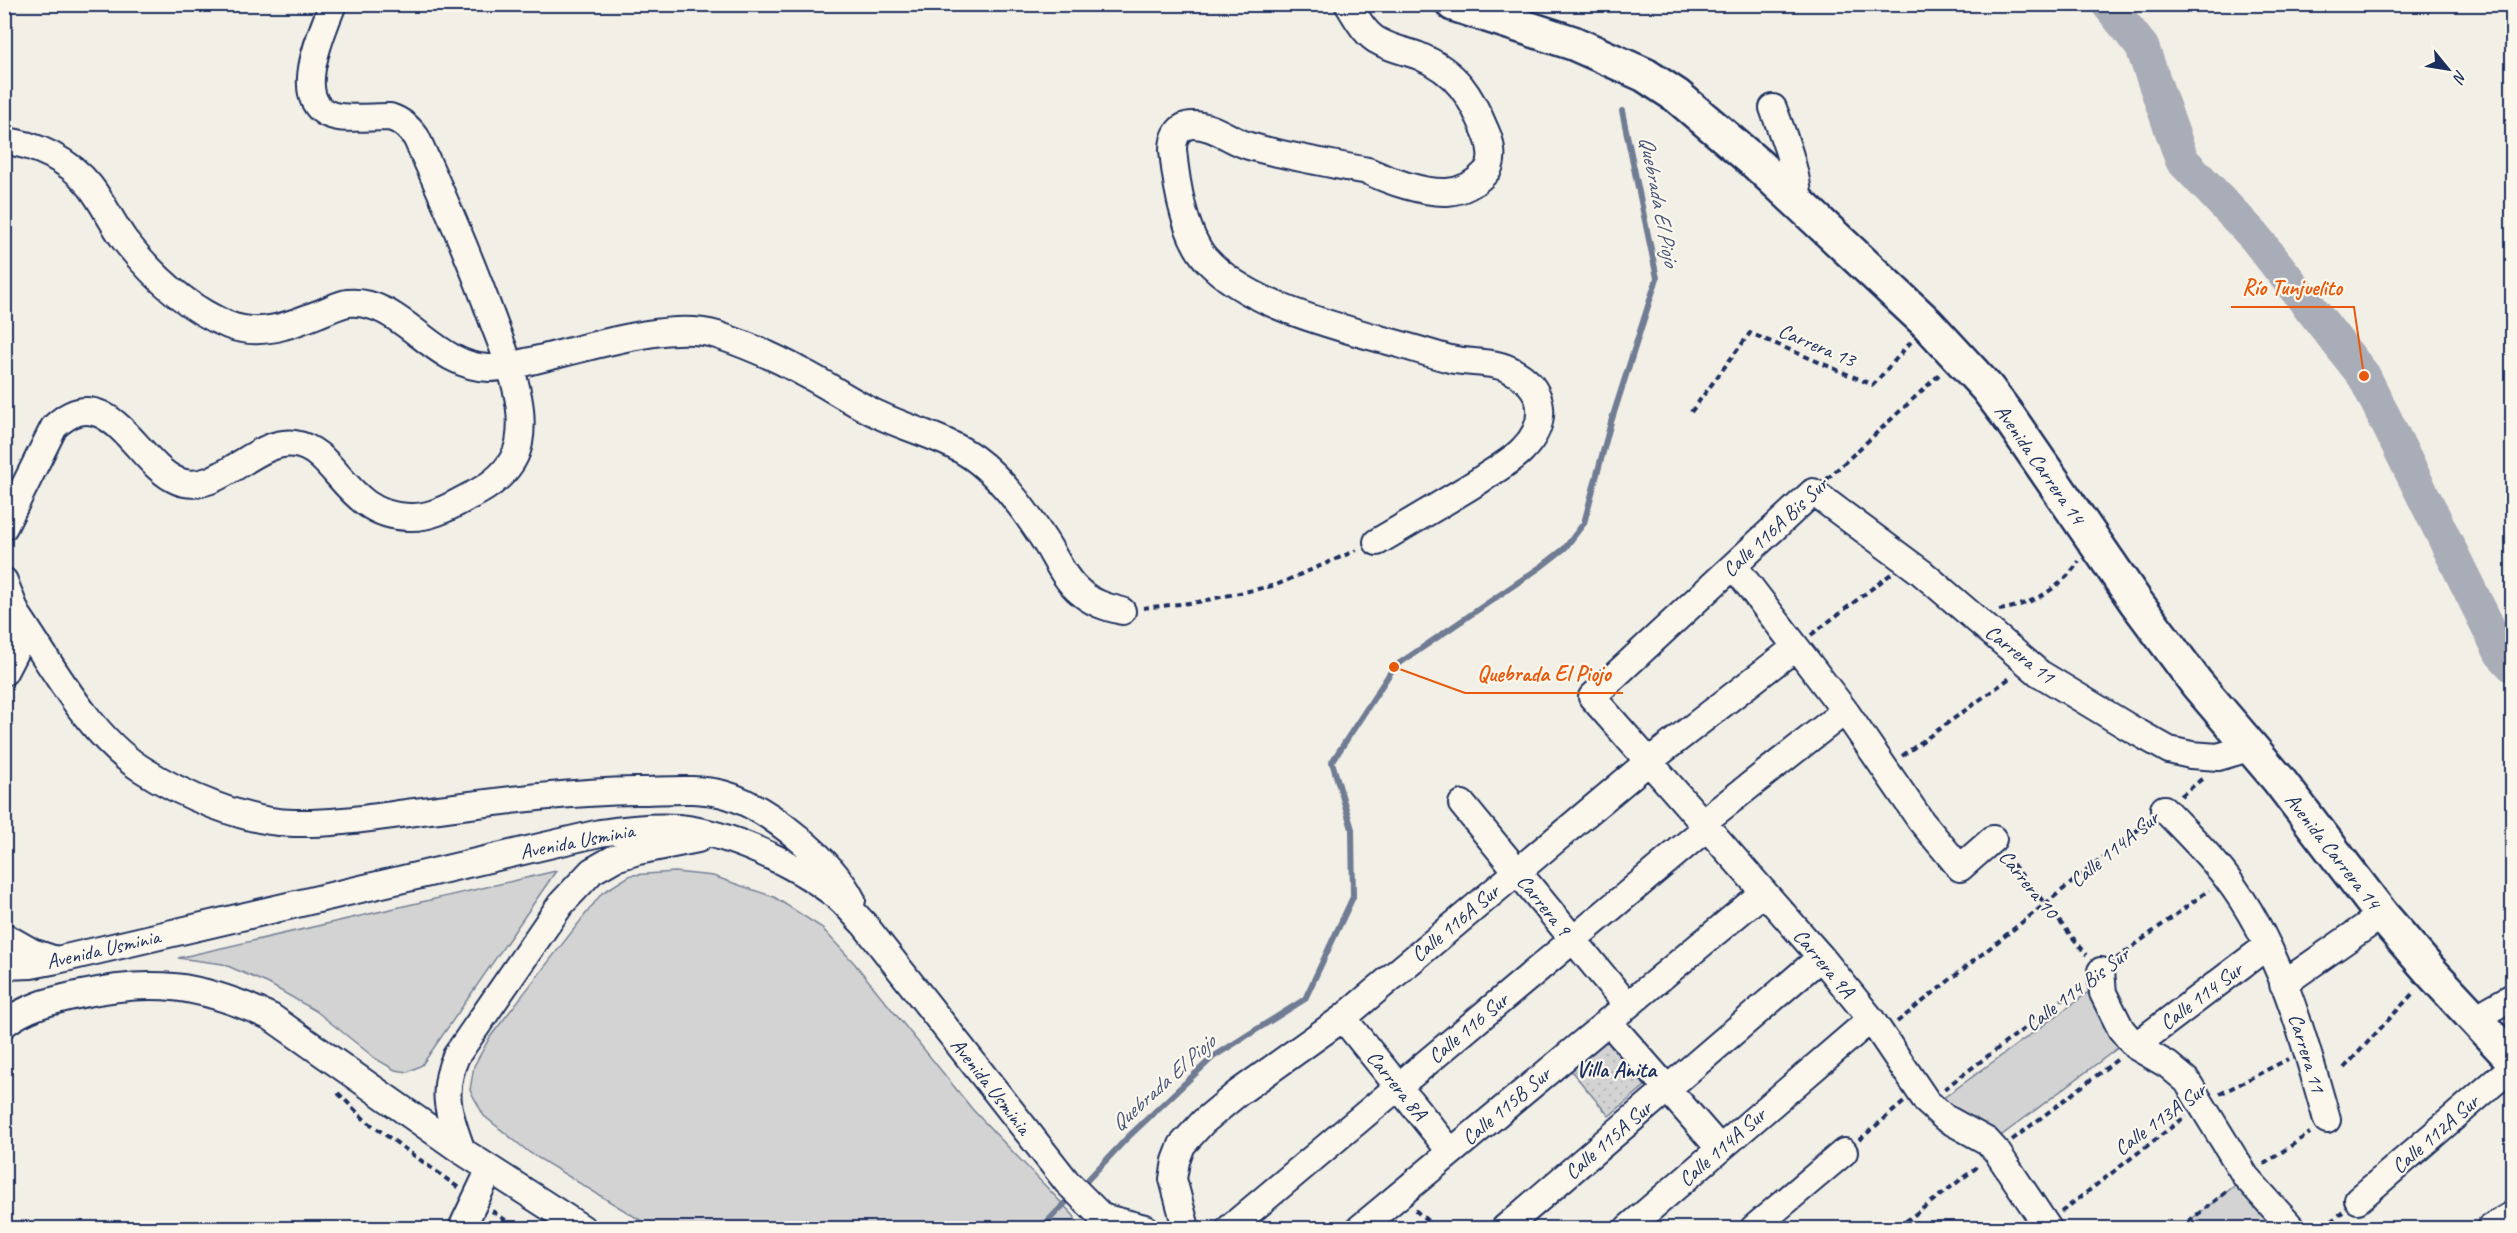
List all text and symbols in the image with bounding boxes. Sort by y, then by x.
north arrow [2418,39,2478,99]
text: N [2447,67,2471,88]
water label: Quebrada El Piojo [1633,134,1686,271]
callout: Río Tunjuelito [2231,267,2354,307]
text: Río Tunjuelito [2242,274,2344,302]
street label: Carrera 13 [1775,317,1861,373]
street label: Avenida Carrera 14 [1989,399,2092,531]
street label: Calle 116A Bis Sur [1717,471,1834,583]
street label: Carrera 11 [1980,619,2061,690]
callout: Quebrada El Piojo [1465,653,1623,693]
text: Quebrada El Piojo [1477,660,1613,688]
street label: Avenida Carrera 14 [2279,788,2388,916]
street label: Calle 114A Sur [2064,804,2166,893]
street label: Avenida Usminia [518,817,639,865]
street label: Carrera 10 [1993,844,2066,925]
street label: Carrera 9 [1511,869,1578,942]
street label: Calle 116A Sur [1406,877,1506,967]
street label: Avenida Usminia [44,923,165,975]
street label: Carrera 9A [1788,923,1861,1004]
street label: Calle 114 Bis Sur [2020,940,2136,1037]
street label: Calle 114 Sur [2155,955,2249,1035]
street label: Calle 116 Sur [1423,985,1515,1069]
street label: Carrera 11 [2283,1010,2332,1097]
water label: Quebrada El Piojo [1105,1026,1224,1137]
street label: Avenida Usminia [945,1032,1038,1142]
street label: Carrera 8A [1361,1045,1434,1126]
district label: Villa Anita [1576,1056,1658,1084]
street label: Calle 115B Sur [1456,1060,1558,1151]
street label: Calle 113A Sur [2109,1076,2213,1161]
street label: Calle 112A Sur [2386,1087,2486,1179]
street label: Calle 115A Sur [1559,1093,1659,1185]
street label: Calle 114A Sur [1673,1100,1773,1192]

